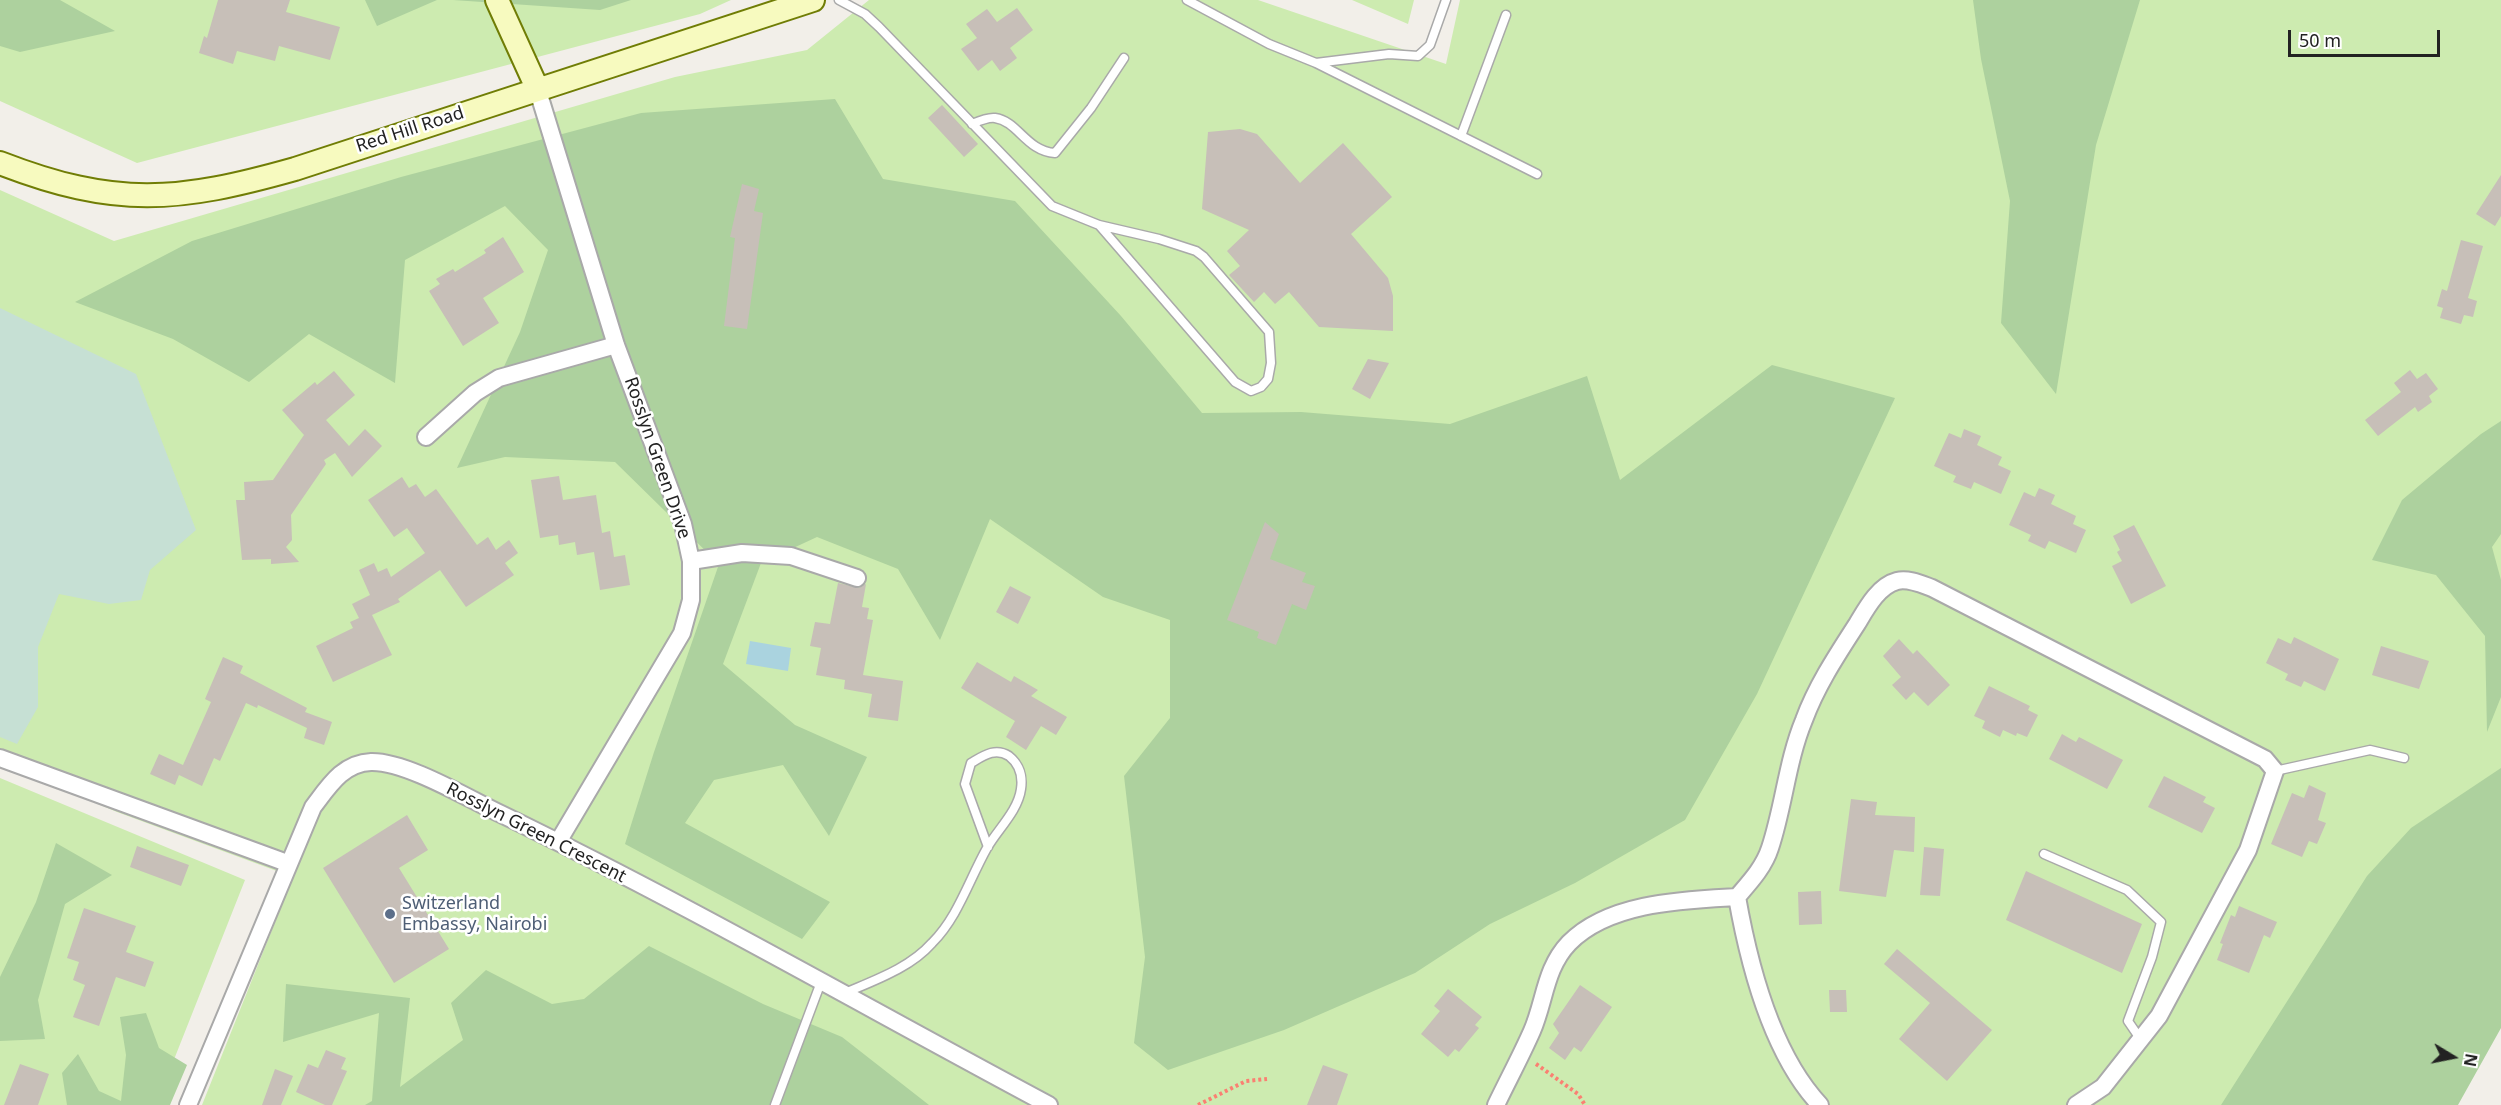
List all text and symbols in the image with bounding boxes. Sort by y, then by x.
scale bar [2291,18,2442,56]
text: 50 m [2299,28,2341,52]
street label: Red Hill Road [353,102,467,158]
street label: Rosslyn Green Drive [619,374,695,542]
street label: Rosslyn Green Crescent [442,778,630,888]
place label: Switzerland Embassy, Nairobi [402,893,547,936]
marker: Switzerland Embassy, Nairobi [383,907,397,921]
north arrow [2423,1027,2483,1087]
text: N [2459,1052,2483,1068]

